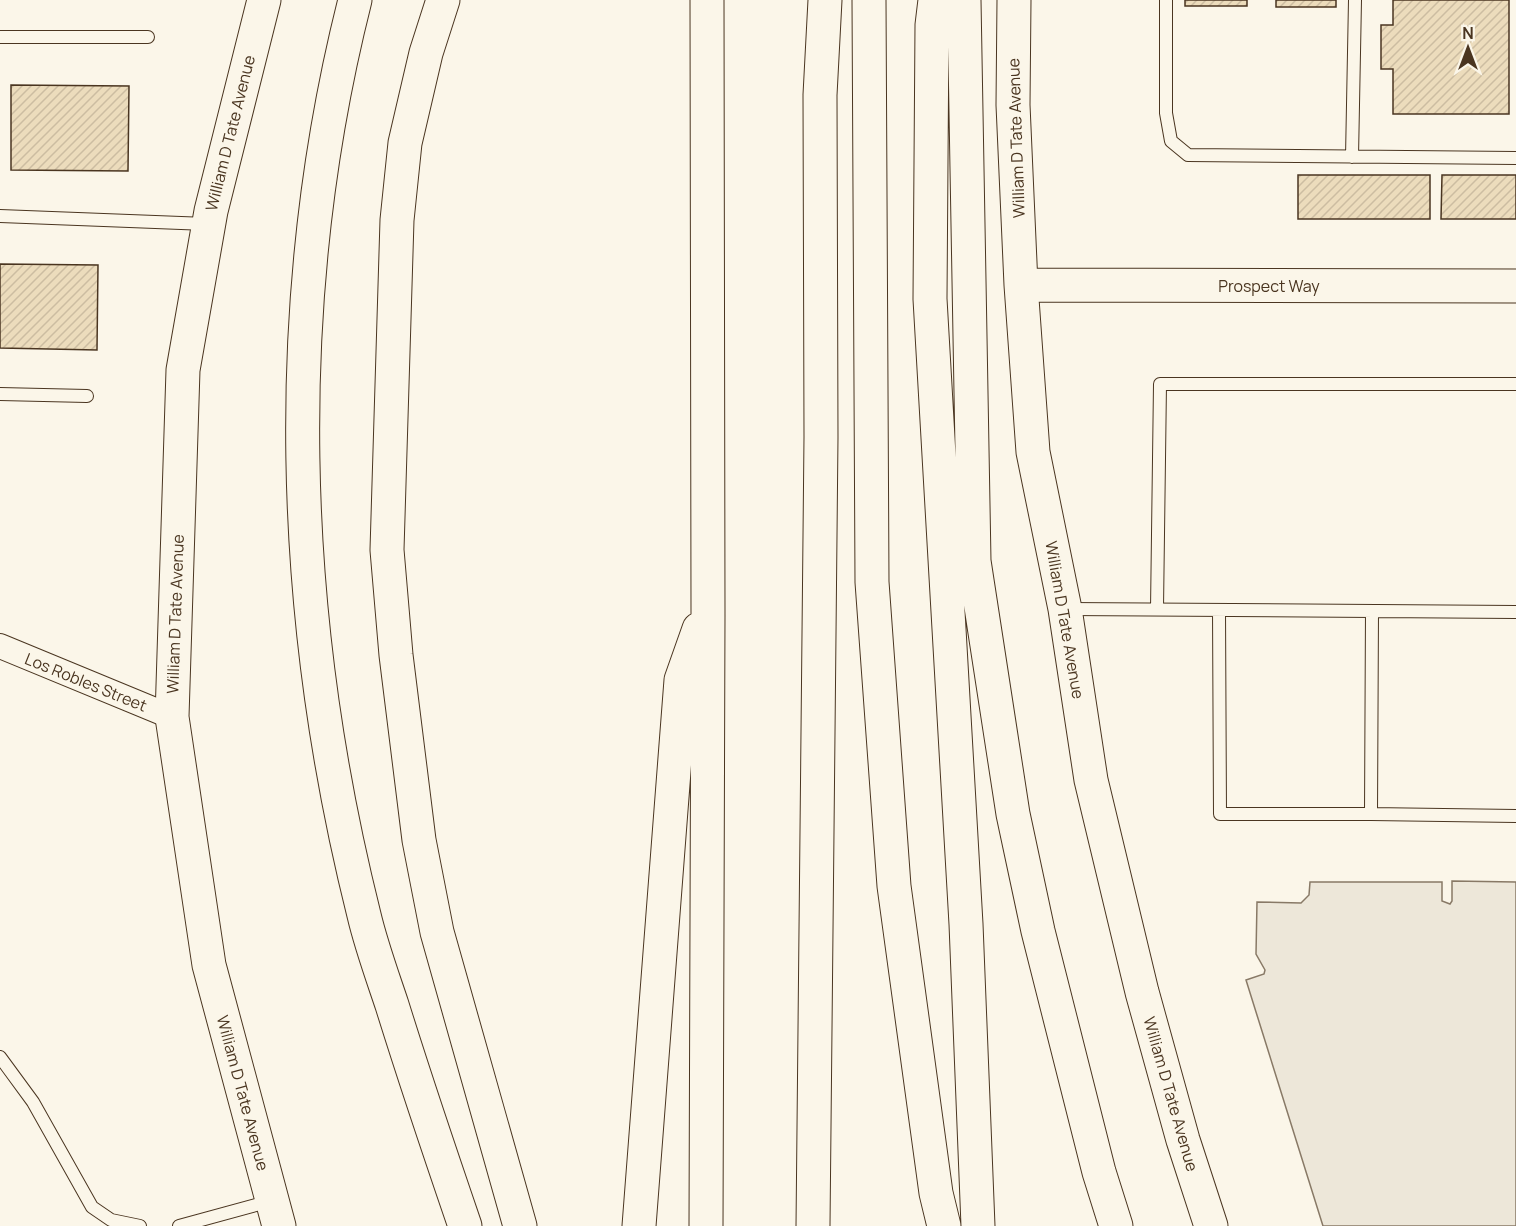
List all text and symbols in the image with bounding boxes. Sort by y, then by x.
north arrow [1438,18,1498,78]
text: N [1462,22,1474,44]
street label: William D Tate Avenue [200,53,260,213]
street label: William D Tate Avenue [1002,58,1030,218]
street label: Prospect Way [1218,275,1320,297]
street label: William D Tate Avenue [161,534,189,694]
street label: William D Tate Avenue [1040,539,1090,701]
street label: Los Robles Street [22,647,150,717]
street label: William D Tate Avenue [212,1013,274,1173]
street label: William D Tate Avenue [1138,1014,1204,1174]

